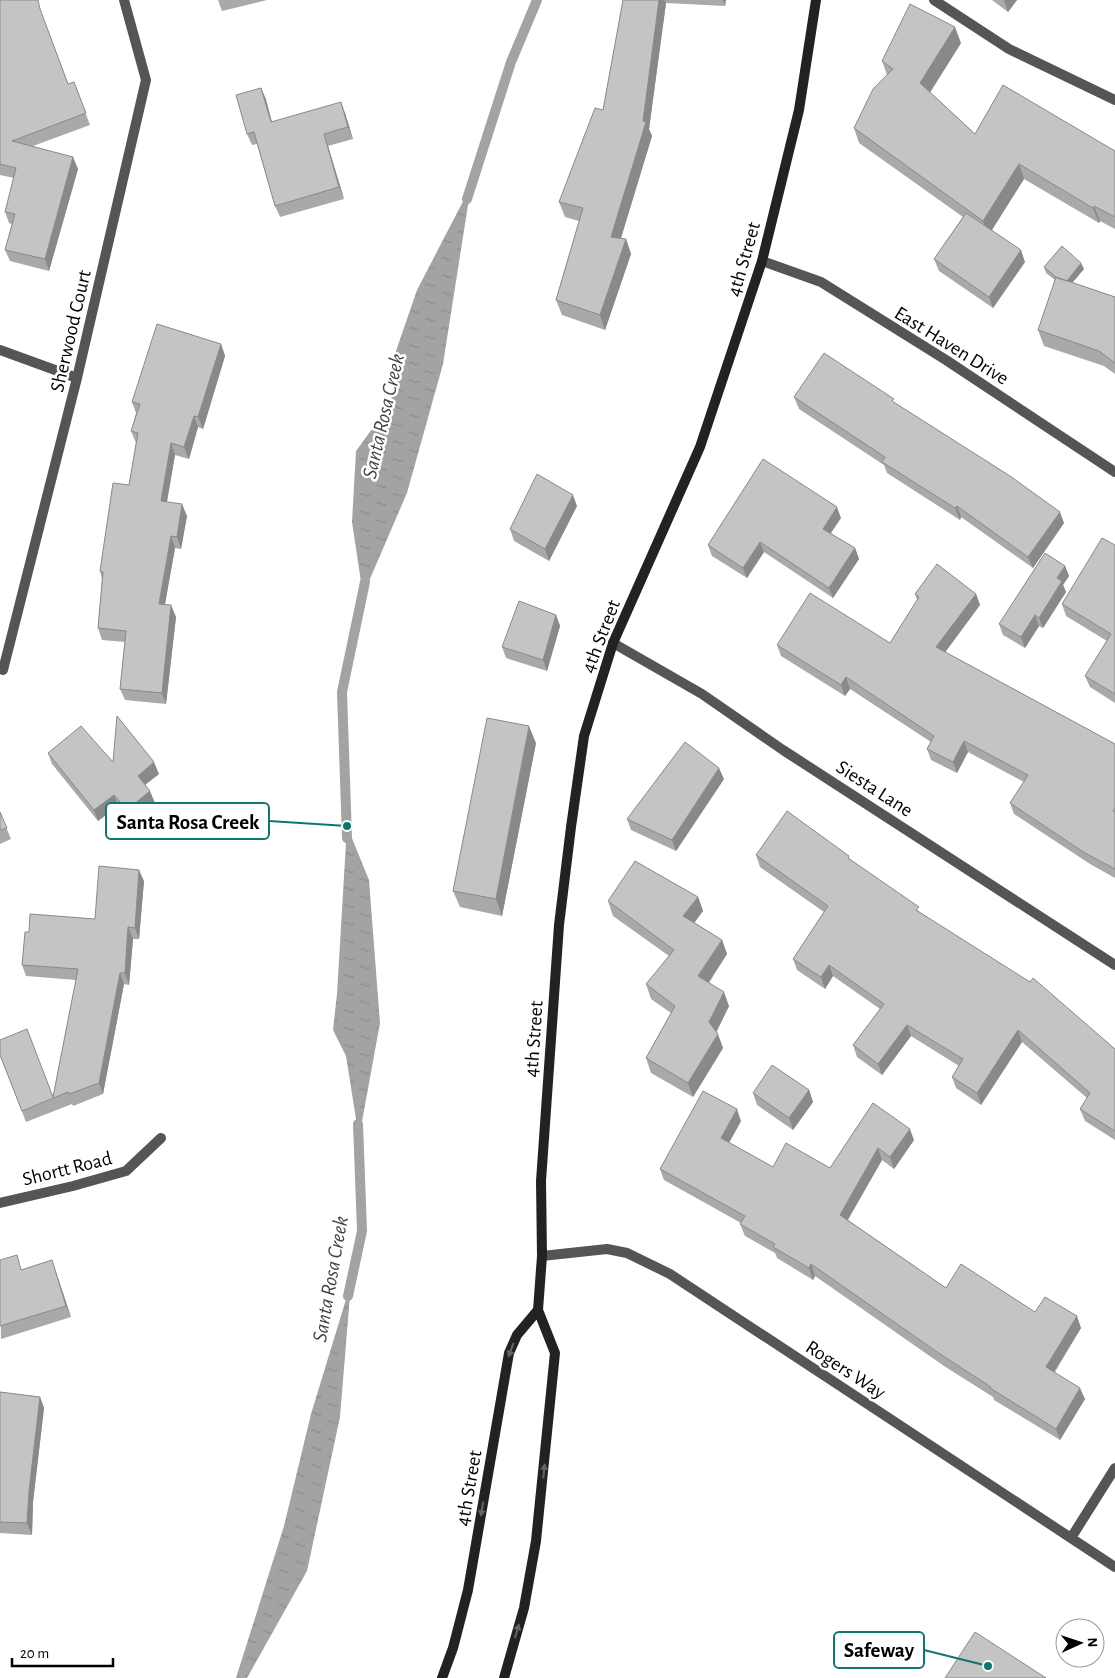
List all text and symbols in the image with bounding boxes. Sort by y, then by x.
street label: 4th Street [724,219,764,299]
street label: Sherwood Court [47,268,95,394]
street label: East Haven Drive [891,303,1012,389]
water label: Santa Rosa Creek [359,351,408,481]
street label: 4th Street [578,596,624,676]
street label: Siesta Lane [833,757,916,821]
callout: Santa Rosa Creek [106,803,269,839]
text: Santa Rosa Creek [117,812,260,833]
street label: 4th Street [521,999,547,1078]
street label: Shortt Road [20,1148,114,1190]
water label: Santa Rosa Creek [309,1214,352,1344]
street label: Rogers Way [802,1337,889,1403]
one-way arrow [507,1342,514,1357]
street label: 4th Street [452,1448,486,1528]
one-way arrow [540,1463,548,1479]
one-way arrow [478,1502,486,1518]
north arrow [1055,1618,1105,1668]
one-way arrow [514,1624,522,1639]
callout: Safeway [834,1632,924,1668]
scale bar [12,1636,114,1668]
text: N [1085,1637,1099,1648]
text: Safeway [844,1640,915,1661]
text: 20 m [20,1646,49,1661]

